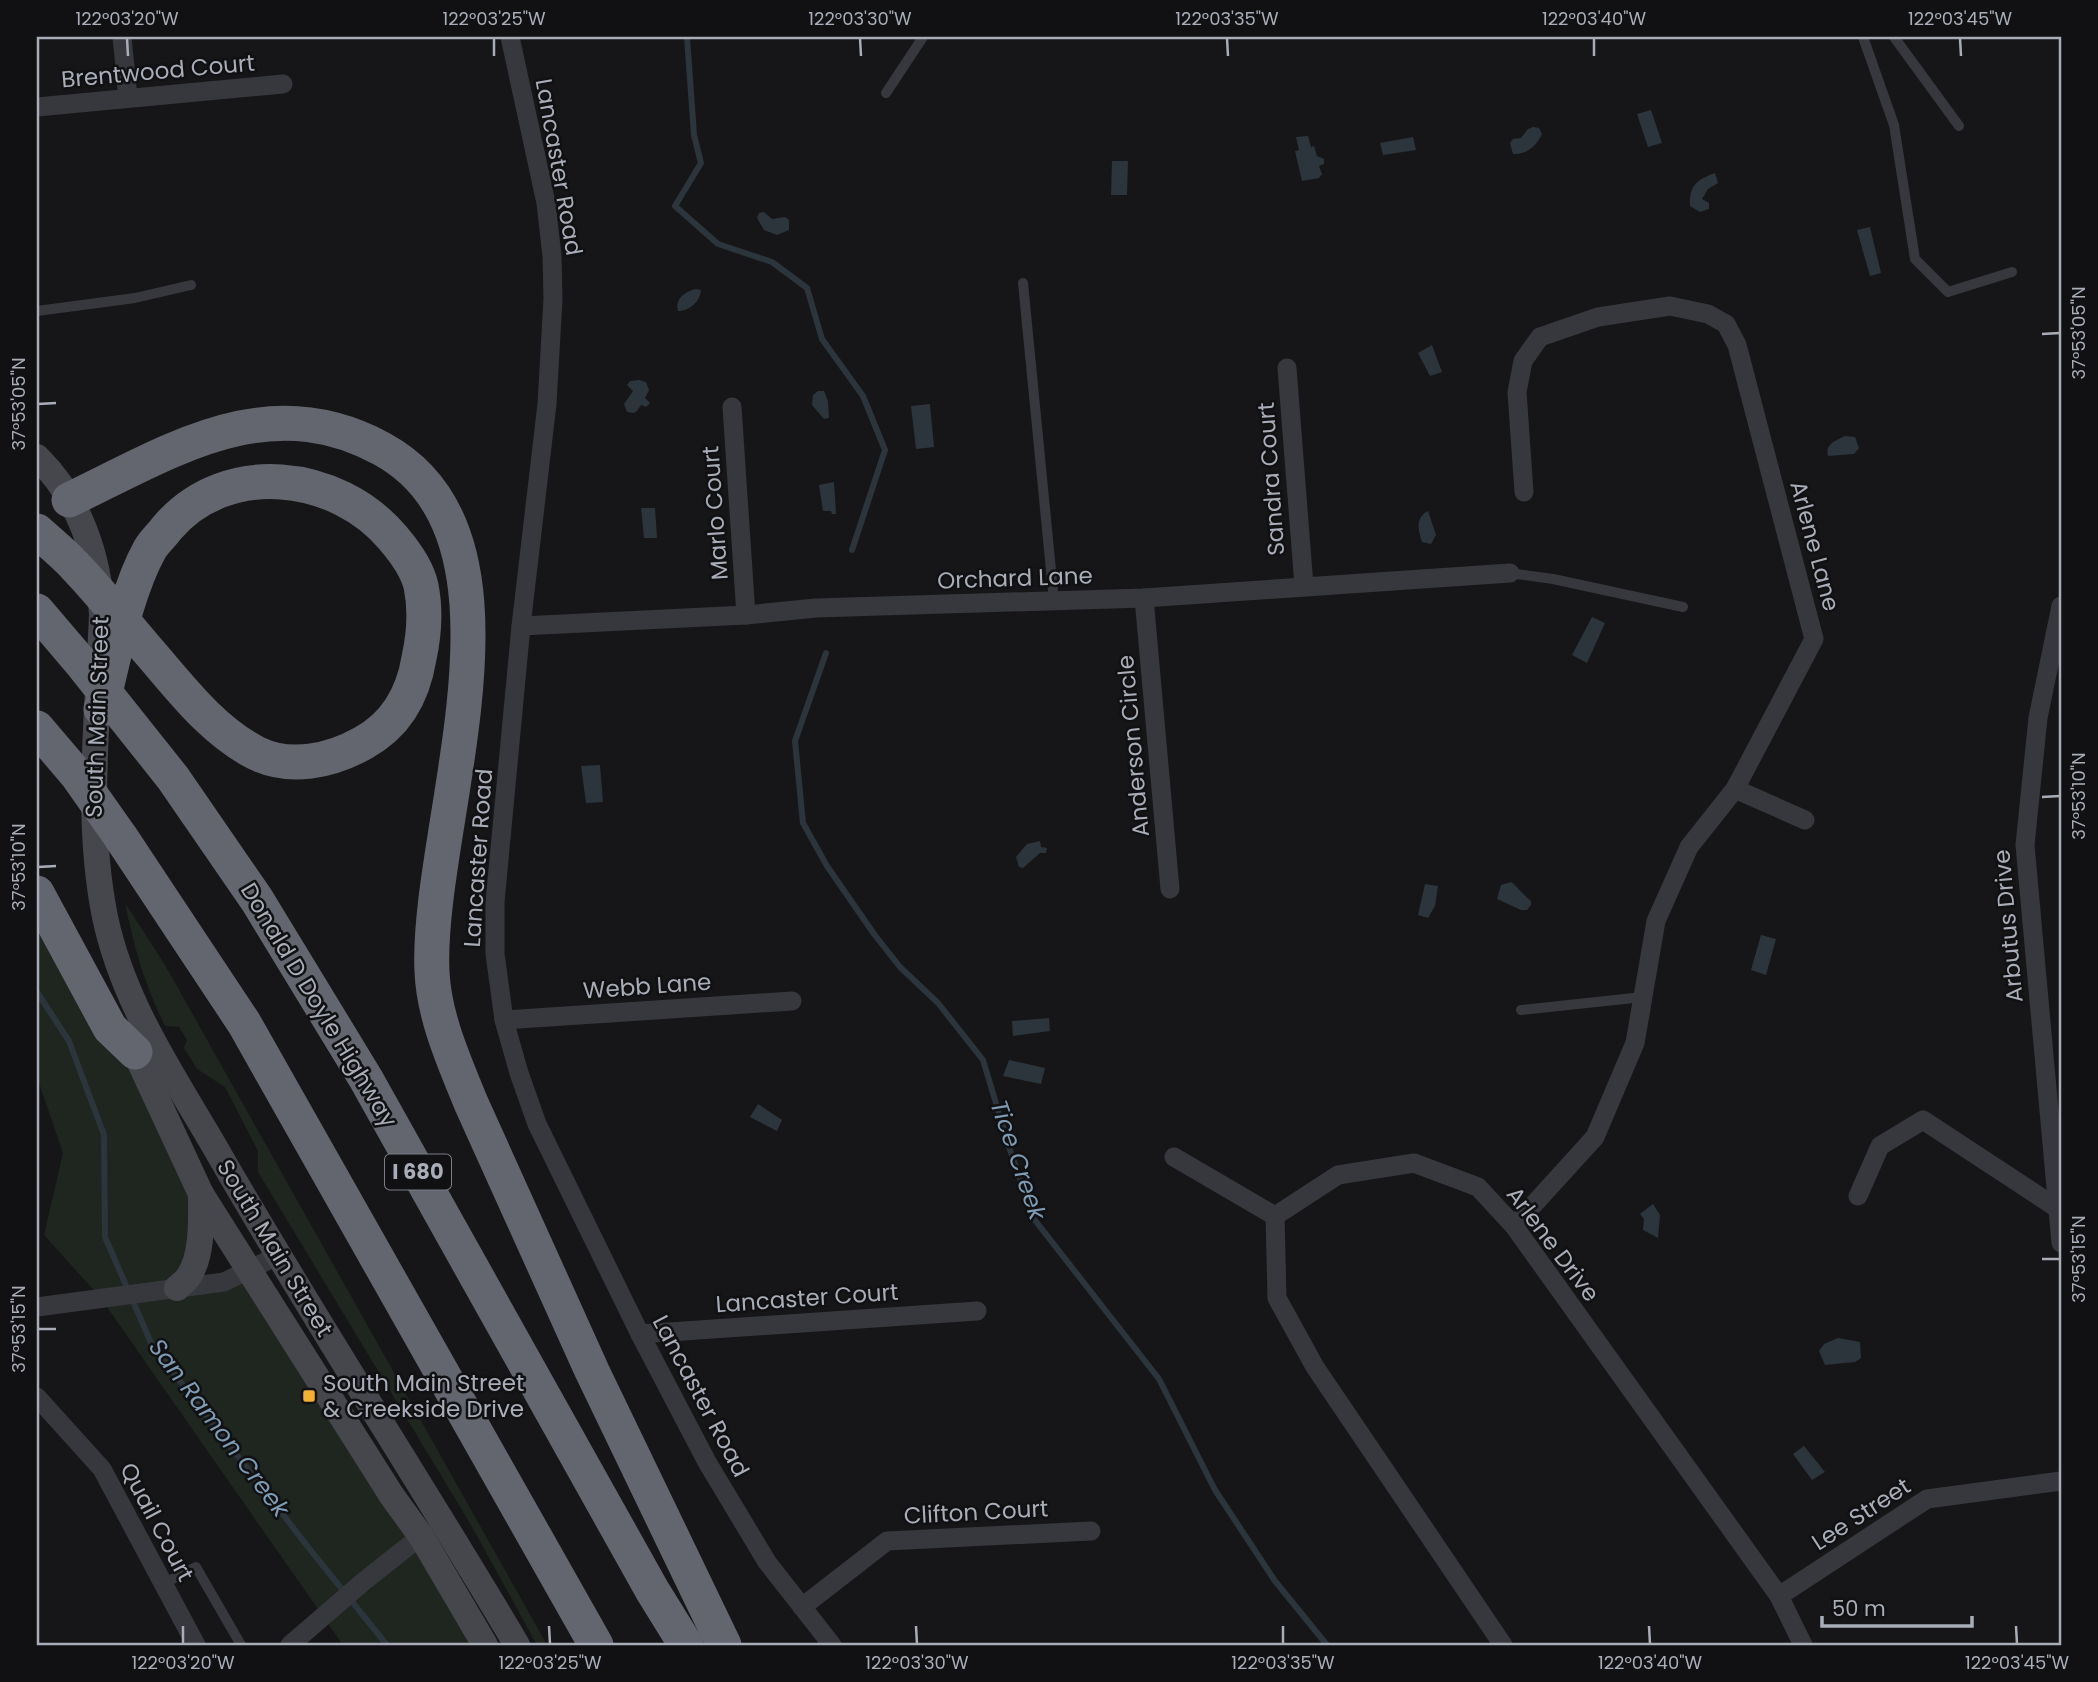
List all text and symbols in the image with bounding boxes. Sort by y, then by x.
text: 122°03'20"W [75,6,179,31]
text: 122°03'25"W [442,6,546,31]
text: 122°03'30"W [808,6,912,31]
text: 122°03'35"W [1175,6,1279,31]
text: 122°03'40"W [1542,6,1646,31]
text: 122°03'45"W [1908,6,2012,31]
street label: Brentwood Court [60,47,256,95]
street label: Lancaster Road [528,76,590,258]
text: 37°53'05"N [2066,286,2091,380]
text: 37°53'05"N [6,357,31,451]
street label: Sandra Court [1250,401,1292,557]
street label: Marlo Court [694,445,736,581]
street label: Arlene Lane [1782,477,1848,615]
street label: Orchard Lane [937,559,1093,597]
street label: South Main Street [77,616,117,818]
street label: Anderson Circle [1109,654,1157,838]
text: 37°53'10"N [2066,752,2091,840]
street label: Lancaster Road [456,768,500,948]
text: 37°53'10"N [6,823,31,911]
street label: Arbutus Drive [1985,848,2031,1004]
street label: Donald D Doyle Highway [233,877,405,1133]
street label: Webb Lane [582,966,712,1006]
water label: Tice Creek [983,1095,1055,1226]
street label: South Main Street [209,1153,341,1343]
road number: I 680 [385,1154,451,1190]
street label: Arlene Drive [1499,1180,1607,1308]
text: 37°53'15"N [2066,1215,2091,1303]
street label: Lancaster Court [714,1276,900,1320]
text: 37°53'15"N [6,1285,31,1373]
street label: Lancaster Road [645,1310,757,1482]
water label: San Ramon Creek [141,1332,298,1525]
place label: South Main Street & Creekside Drive [323,1367,524,1425]
marker: South Main Street & Creekside Drive [301,1388,317,1404]
street label: Quail Court [112,1457,202,1587]
street label: Lee Street [1805,1470,1917,1558]
street label: Clifton Court [903,1492,1049,1532]
scale bar [1822,1584,1972,1628]
text: 50 m [1832,1594,1886,1623]
text: 122°03'20"W [131,1650,235,1675]
text: 122°03'25"W [498,1650,602,1675]
text: 122°03'30"W [865,1650,969,1675]
text: 122°03'35"W [1231,1650,1335,1675]
text: 122°03'40"W [1598,1650,1702,1675]
text: 122°03'45"W [1965,1650,2069,1675]

